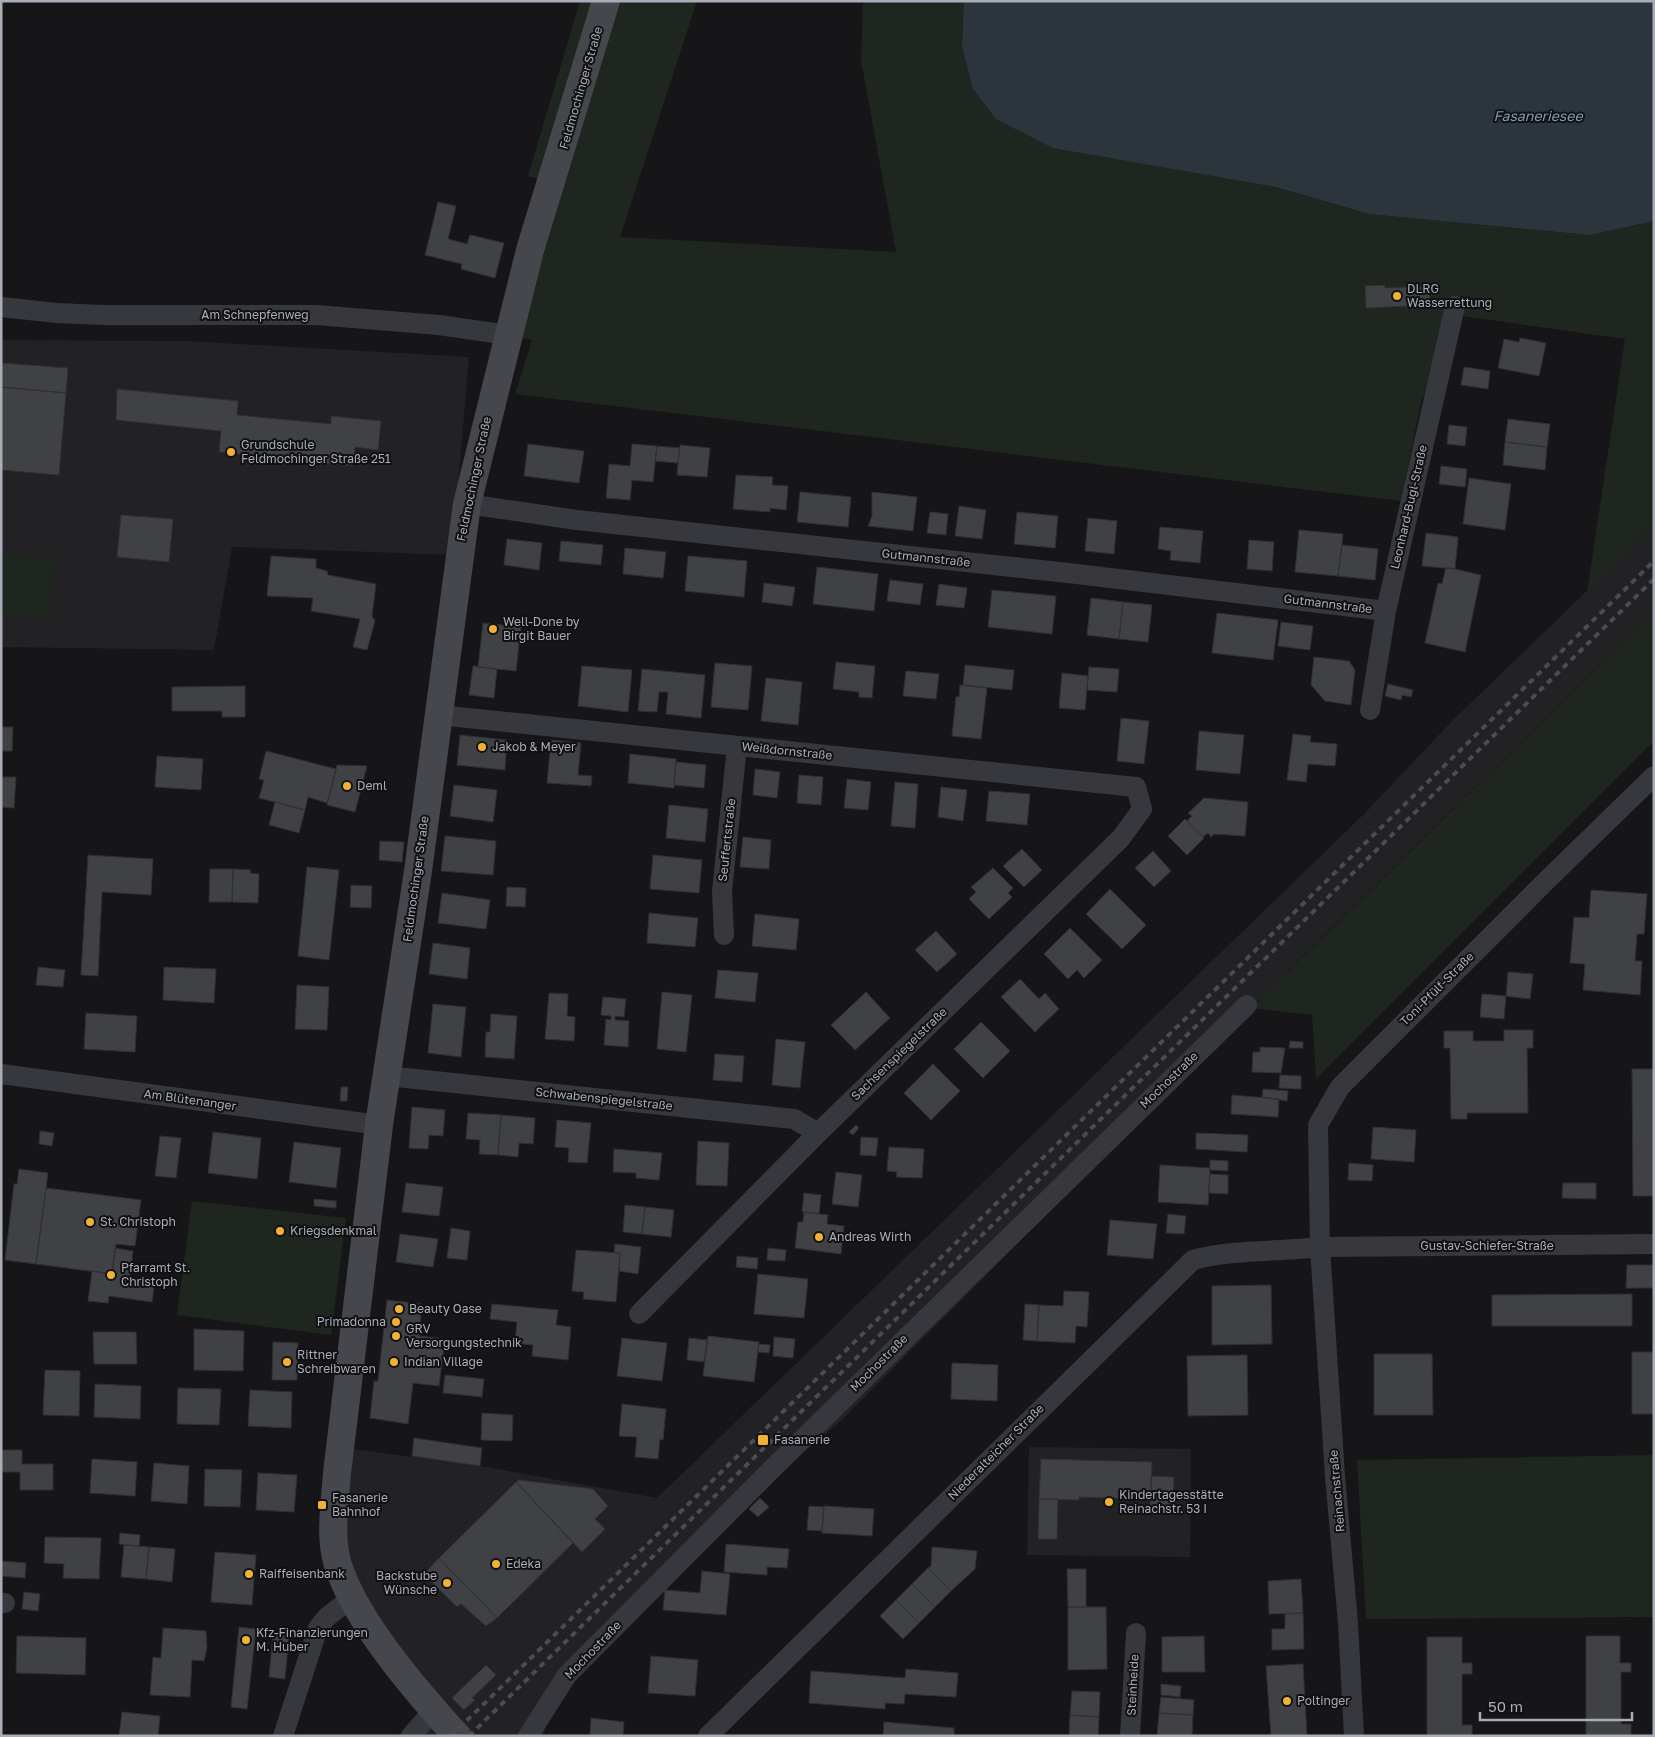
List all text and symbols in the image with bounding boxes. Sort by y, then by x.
street label: Feldmochinger Straße [556,25,605,151]
water label: Fasaneriesee [1493,107,1583,124]
place label: DLRG Wasserrettung [1407,281,1492,310]
marker: DLRG Wasserrettung [1391,290,1403,302]
street label: Am Schnepfenweg [201,307,309,322]
street label: Feldmochinger Straße [453,415,494,543]
place label: Grundschule Feldmochinger Straße 251 [241,437,391,466]
street label: Leonhard-Bugl-Straße [1387,443,1430,570]
marker: Grundschule Feldmochinger Straße 251 [225,446,237,458]
street label: Gutmannstraße [881,545,971,570]
street label: Gutmannstraße [1283,591,1373,616]
place label: Well-Done by Birgit Bauer [503,614,580,643]
marker: Well-Done by Birgit Bauer [487,623,499,635]
street label: Weißdornstraße [741,738,833,763]
place label: Jakob & Meyer [492,739,576,754]
marker: Jakob & Meyer [476,741,488,753]
place label: Deml [357,778,387,793]
marker: Deml [341,780,353,792]
street label: Seuffertstraße [715,797,738,882]
street label: Feldmochinger Straße [399,815,432,943]
street label: Toni-Pfülf-Straße [1397,949,1477,1029]
street label: Sachsenspiegelstraße [848,1004,950,1103]
street label: Mochostraße [1136,1048,1201,1111]
street label: Schwabenspiegelstraße [535,1084,673,1113]
street label: Am Blütenanger [143,1086,238,1113]
place label: St. Christoph [100,1214,176,1229]
marker: St. Christoph [84,1216,96,1228]
place label: Kriegsdenkmal [290,1223,377,1238]
marker: Kriegsdenkmal [274,1225,286,1237]
place label: Andreas Wirth [829,1229,911,1244]
marker: Andreas Wirth [813,1231,825,1243]
street label: Gustav-Schiefer-Straße [1420,1238,1554,1253]
place label: Pfarramt St. Christoph [121,1260,190,1289]
marker: Pfarramt St. Christoph [105,1269,117,1281]
place label: Beauty Oase [409,1301,482,1316]
marker: Beauty Oase [393,1303,405,1315]
place label: Primadonna [317,1314,386,1329]
marker: Primadonna [390,1316,402,1328]
place label: GRV Versorgungstechnik [406,1321,522,1350]
marker: GRV Versorgungstechnik [390,1330,402,1342]
street label: Mochostraße [847,1331,911,1394]
place label: Rittner Schreibwaren [297,1347,376,1376]
place label: Indian Village [404,1354,483,1369]
marker: Rittner Schreibwaren [281,1356,293,1368]
marker: Indian Village [388,1356,400,1368]
street label: Niederalteicher Straße [945,1400,1047,1503]
place label: Fasanerie [774,1432,830,1447]
marker: Fasanerie [756,1433,770,1447]
street label: Reinachstraße [1325,1449,1348,1533]
place label: Kindertagesstätte Reinachstr. 53 I [1119,1487,1224,1516]
place label: Fasanerie Bahnhof [332,1490,388,1519]
marker: Kindertagesstätte Reinachstr. 53 I [1103,1496,1115,1508]
marker: Fasanerie Bahnhof [316,1499,328,1511]
place label: Edeka [506,1556,541,1571]
marker: Edeka [490,1558,502,1570]
place label: Raiffeisenbank [259,1566,345,1581]
marker: Raiffeisenbank [243,1568,255,1580]
place label: Backstube Wünsche [376,1568,437,1597]
marker: Backstube Wünsche [441,1577,453,1589]
street label: Mochostraße [561,1617,624,1682]
place label: Kfz-Finanzierungen M. Huber [256,1625,368,1654]
marker: Kfz-Finanzierungen M. Huber [240,1634,252,1646]
street label: Steinheide [1123,1654,1142,1716]
scale bar [1480,1690,1632,1722]
place label: Poltinger [1297,1693,1350,1708]
marker: Poltinger [1281,1695,1293,1707]
text: 50 m [1488,1697,1523,1715]

